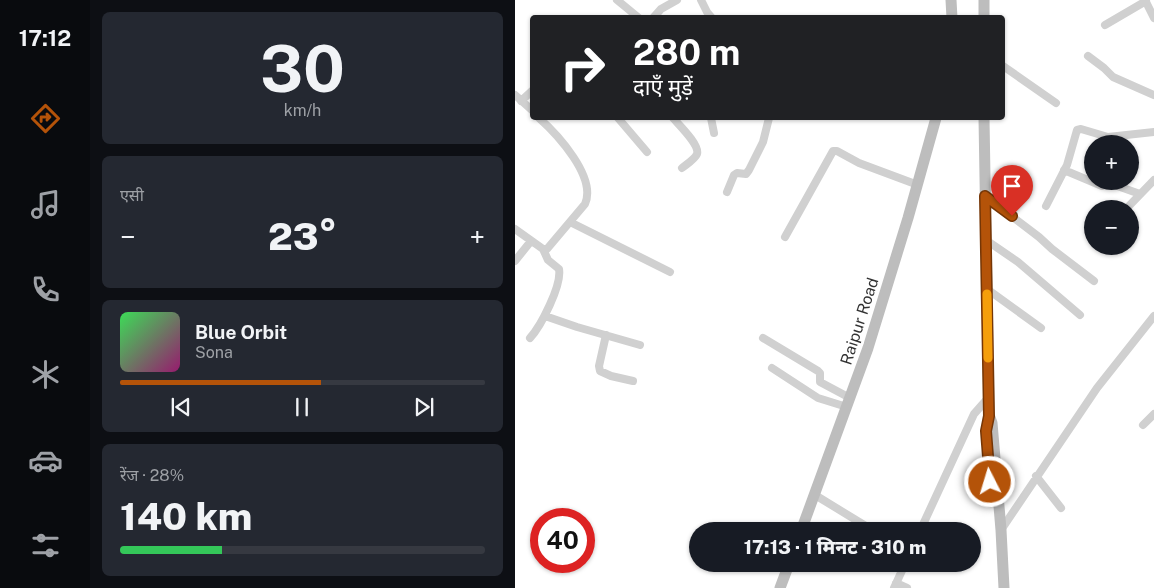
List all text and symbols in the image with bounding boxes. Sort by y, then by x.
text: 17:12 [19,25,71,51]
text: 30 [260,30,345,107]
text: 280 m [633,32,740,73]
icon: right [550,35,615,100]
text: दाएँ मुड़ें [633,74,693,100]
icon: directions [28,101,63,136]
text: km/h [284,101,321,120]
map controls [1084,135,1139,255]
button: + [1084,135,1139,190]
pin [991,165,1033,216]
icon: arrive [998,172,1026,200]
text: एसी [120,186,144,205]
icon: music [28,187,63,222]
button: − [1084,200,1139,255]
text: 23° [268,214,337,259]
text: − [120,220,136,253]
text: + [469,220,485,253]
icon: phone [28,272,63,307]
street label: Raipur Road [836,275,882,367]
text: Blue Orbit [195,321,287,343]
text: Sona [195,343,233,362]
icon: climate [28,357,63,392]
icon: previous [167,393,195,421]
icon: pause [288,393,316,421]
icon: next [410,393,438,421]
icon: car [28,443,63,478]
position arrow [963,455,1015,507]
text: रेंज · 28% [120,466,184,485]
text: 140 km [120,494,252,539]
speed limit sign: 40 [530,508,595,573]
icon: filters [28,528,63,563]
text: 17:13 · 1 मिनट · 310 m [744,536,926,558]

